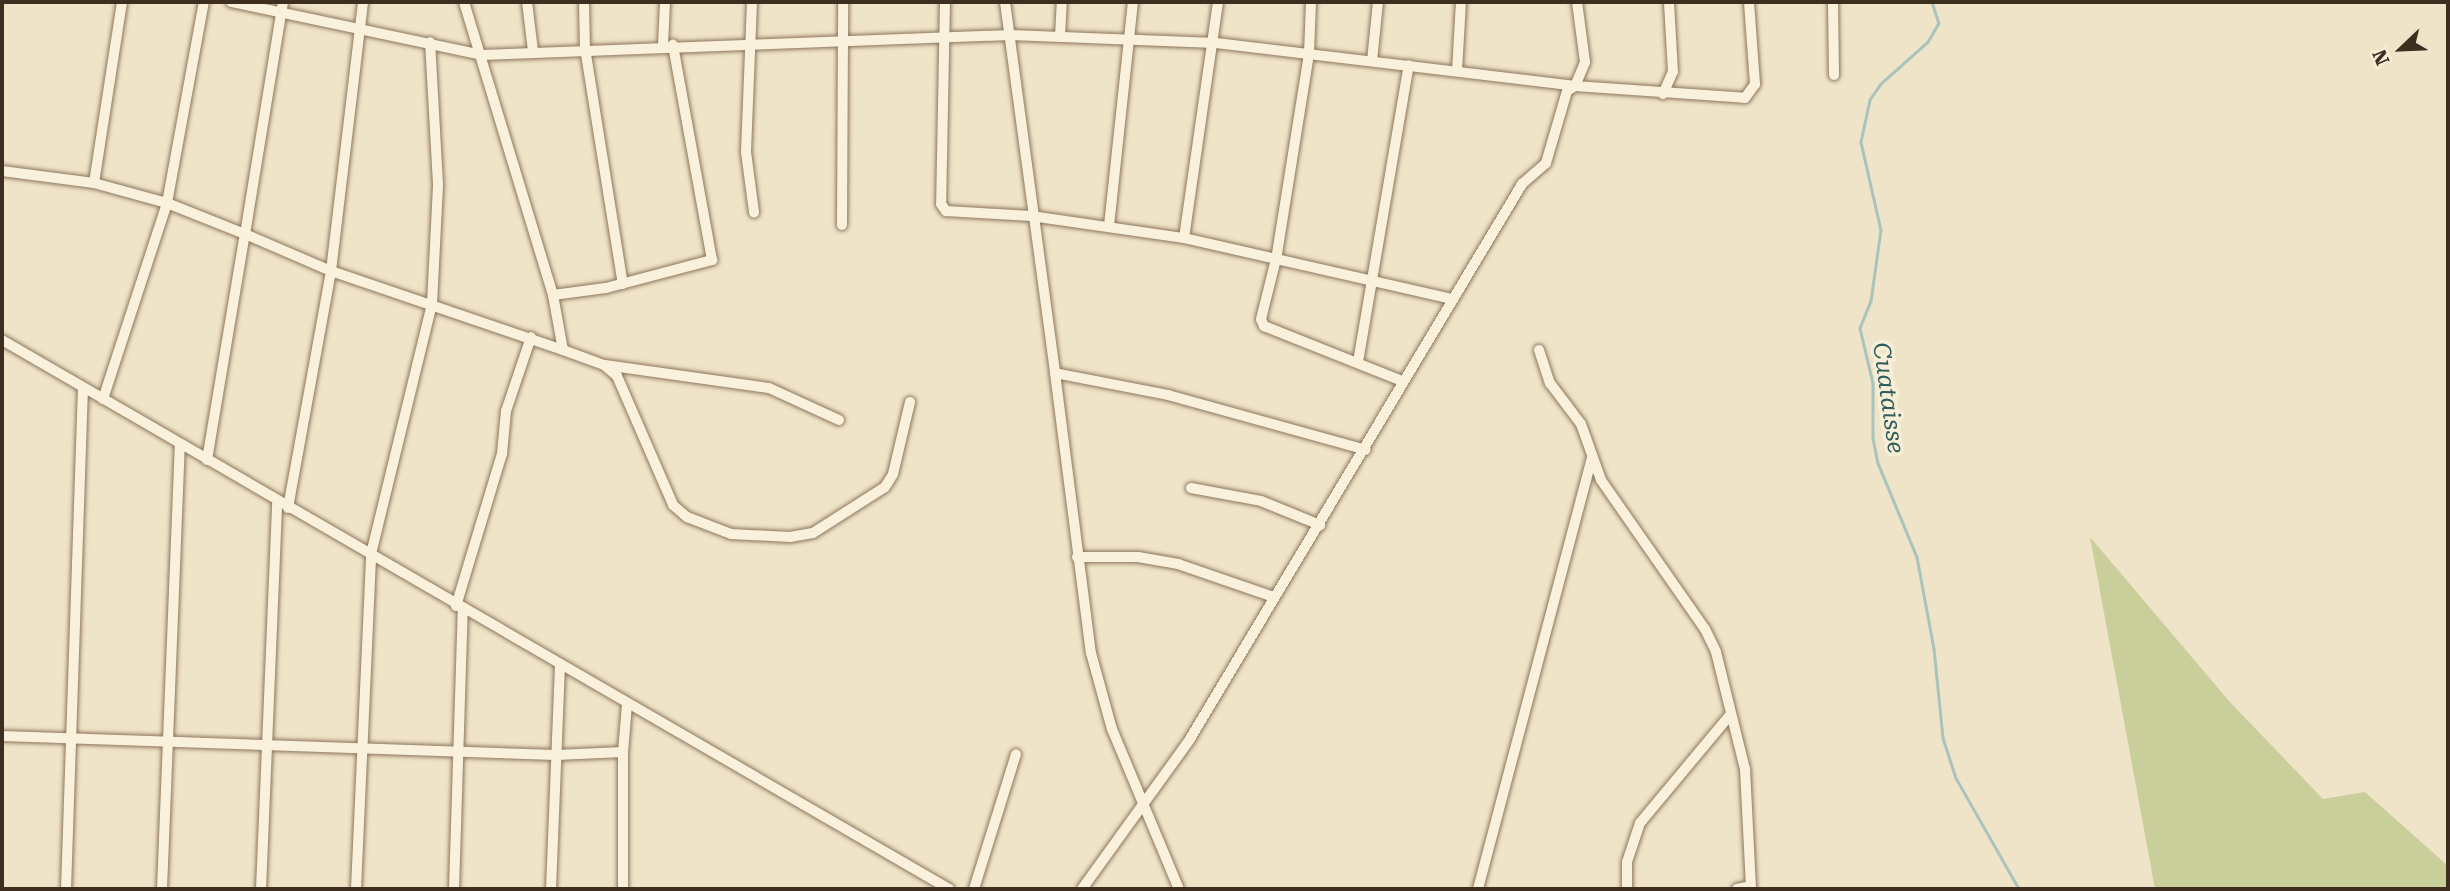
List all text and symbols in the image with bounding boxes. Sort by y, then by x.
north arrow [2366,14,2436,84]
text: N [2368,46,2395,69]
water label: Cuataisse [1866,341,1910,455]

